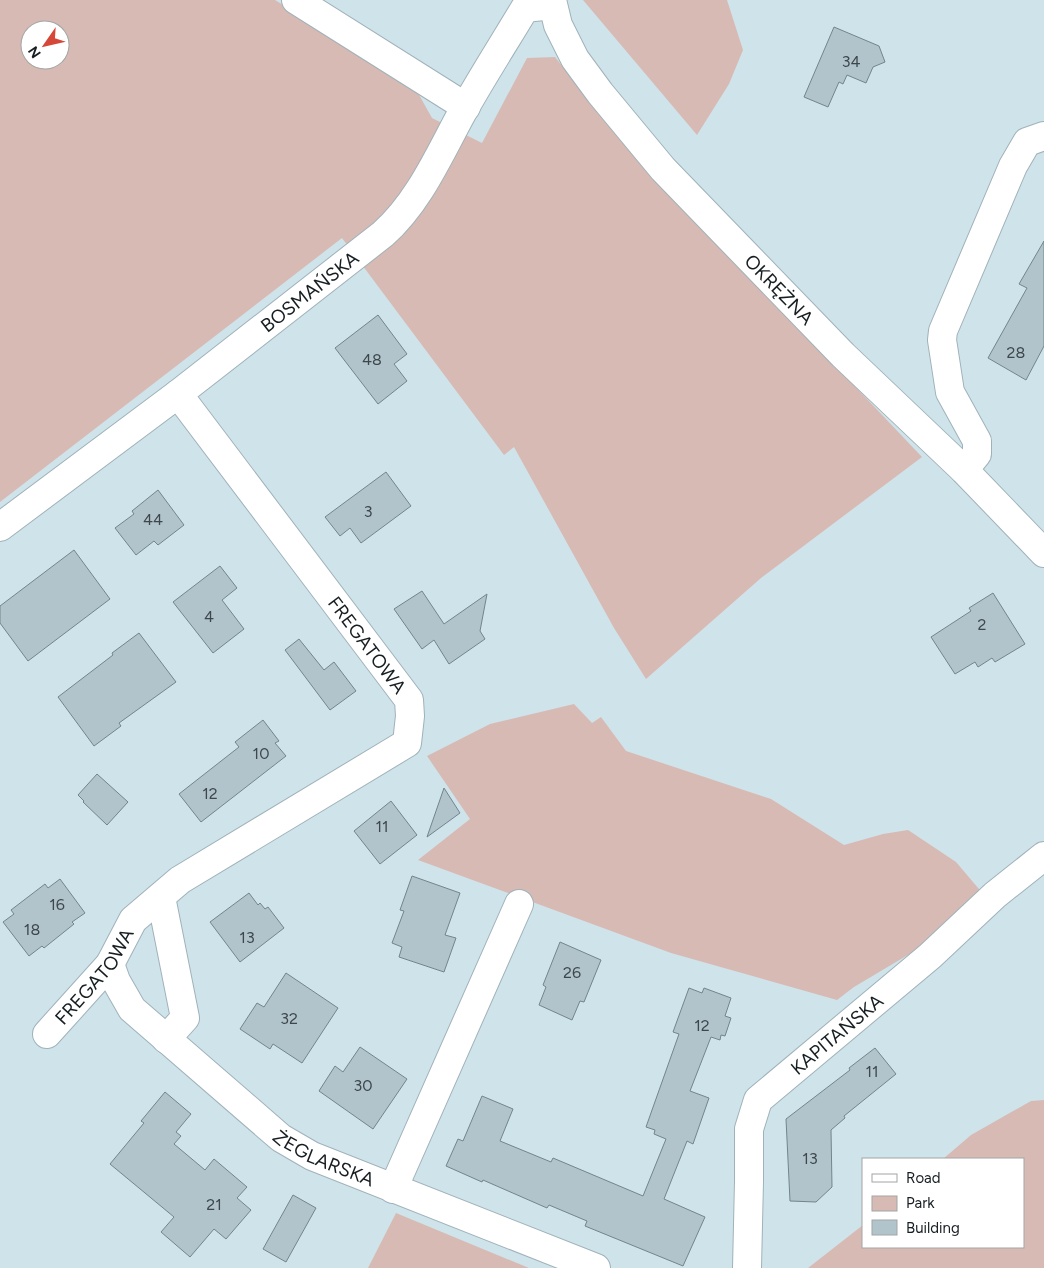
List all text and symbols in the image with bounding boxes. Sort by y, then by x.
north arrow [20,20,70,70]
text: N [25,43,45,61]
house number: 34 [842,52,860,71]
street label: BOSMAŃSKA [256,246,363,337]
street label: OKRĘŻNA [740,249,819,329]
house number: 28 [1007,343,1025,362]
house number: 48 [362,350,382,369]
house number: 3 [364,502,372,521]
house number: 44 [143,510,163,529]
street label: FREGATOWA [323,592,411,698]
house number: 4 [204,607,214,626]
house number: 2 [978,615,986,634]
house number: 10 [253,744,269,763]
house number: 12 [202,784,218,803]
house number: 11 [375,817,389,836]
house number: 16 [49,895,65,914]
house number: 18 [24,920,40,939]
street label: FREGATOWA [50,924,138,1029]
house number: 13 [239,928,255,947]
house number: 26 [563,963,581,982]
street label: KAPITAŃSKA [786,989,888,1079]
house number: 32 [280,1009,298,1028]
house number: 12 [694,1016,710,1035]
house number: 11 [865,1062,879,1081]
house number: 30 [354,1076,372,1095]
street label: ŻEGLARSKA [268,1125,378,1191]
house number: 13 [802,1149,818,1168]
legend [862,1158,1024,1248]
text: Road [906,1169,941,1187]
text: Park [906,1194,935,1212]
house number: 21 [206,1195,222,1214]
text: Building [906,1219,960,1237]

